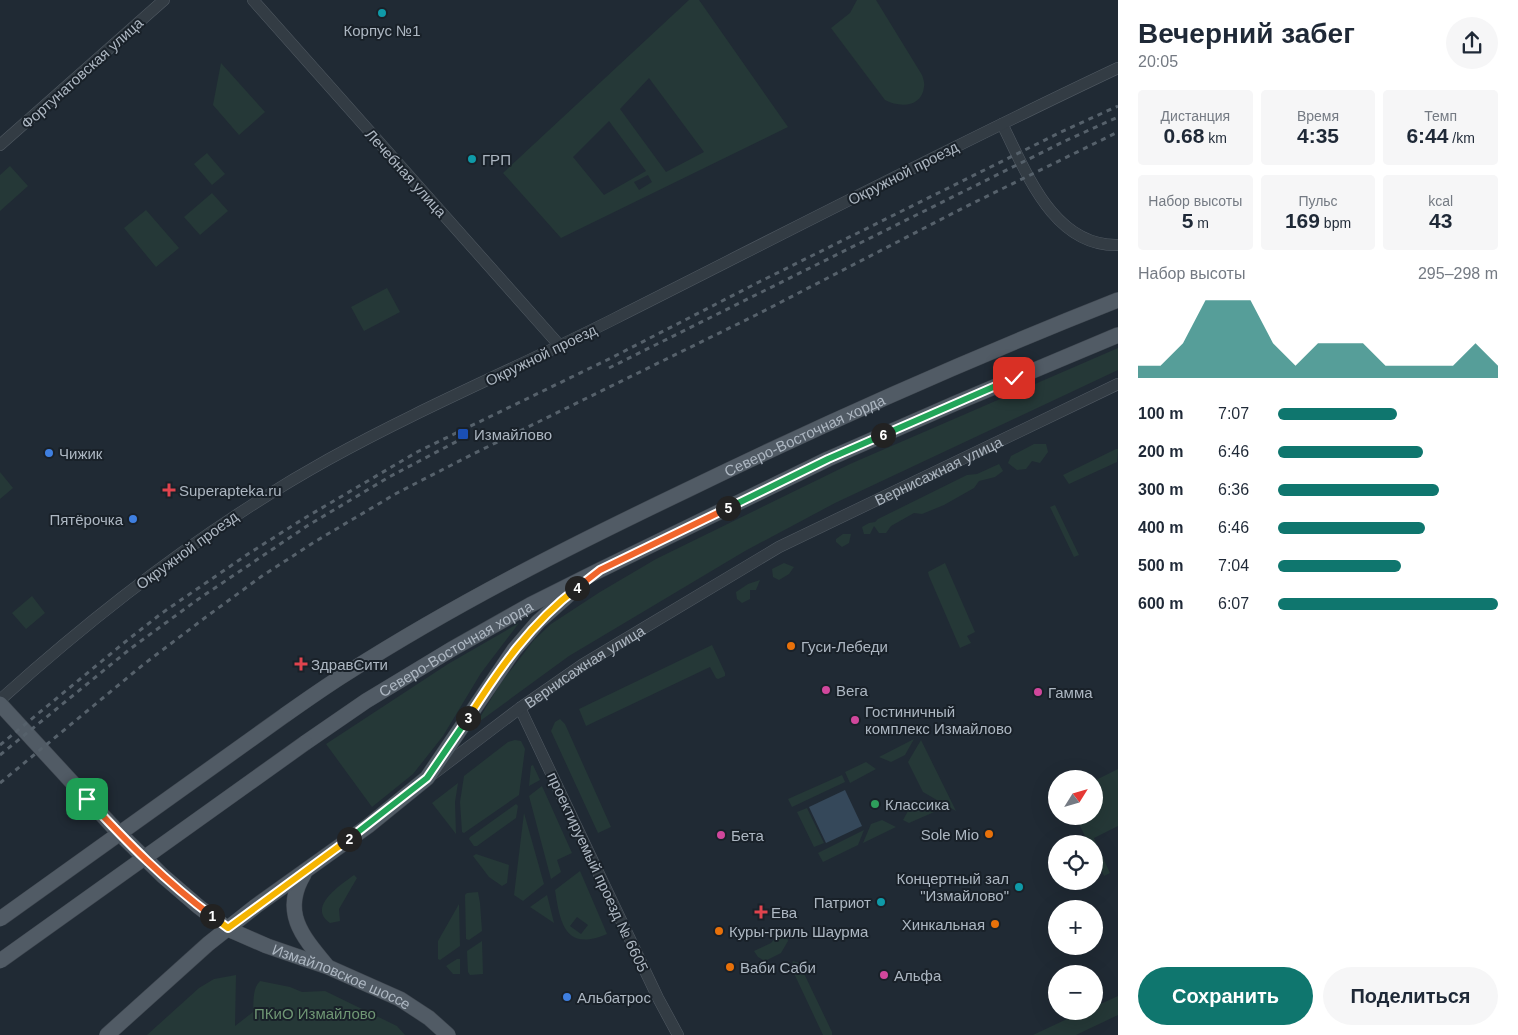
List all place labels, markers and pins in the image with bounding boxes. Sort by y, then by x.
marker: Корпус №1 [376,7,388,19]
place label: Корпус №1 [344,22,420,39]
place label: ГРП [482,151,511,168]
marker: ГРП [466,153,478,165]
pin [993,357,1035,399]
pin: 6 [870,422,896,448]
place label: Измайлово [474,426,552,443]
marker: Измайлово [456,427,470,441]
place label: Чижик [59,445,103,462]
marker: Чижик [43,447,55,459]
place label: Superapteka.ru [179,482,282,499]
marker: Superapteka.ru [163,484,175,496]
pin: 5 [716,496,740,520]
place label: Пятёрочка [49,511,124,528]
marker: Пятёрочка [127,513,139,525]
pin: 4 [564,576,590,600]
place label: Гуси-Лебеди [801,638,888,655]
marker: Гуси-Лебеди [785,640,797,652]
place label: ЗдравСити [311,656,388,673]
marker: ЗдравСити [295,658,307,670]
place label: Вега [836,682,868,699]
marker: Вега [820,684,832,696]
place label: Гамма [1048,684,1093,701]
marker: Гамма [1032,686,1044,698]
place label: Гостиничный комплекс Измайлово [865,703,1012,737]
pin: 3 [456,706,480,730]
marker: Гостиничный комплекс Измайлово [849,714,861,726]
pin [66,778,108,820]
place label: Классика [885,796,950,813]
marker: Классика [869,798,881,810]
pin: 2 [336,826,362,852]
place label: Sole Mio [921,826,979,843]
place label: Бета [731,827,764,844]
marker: Sole Mio [983,828,995,840]
marker: Бета [715,829,727,841]
place label: Концертный зал "Измайлово" [896,870,1009,904]
marker: Концертный зал "Измайлово" [1013,881,1025,893]
place label: Патриот [814,894,871,911]
marker: Патриот [875,896,887,908]
pin: 1 [200,904,224,928]
place label: Ева [771,904,798,921]
marker: Ева [755,906,767,918]
place label: Хинкальная [902,916,985,933]
marker: Хинкальная [989,918,1001,930]
place label: Куры-гриль Шаурма [729,923,869,940]
marker: Куры-гриль Шаурма [713,925,725,937]
place label: Ваби Саби [740,959,816,976]
marker: Ваби Саби [724,961,736,973]
place label: Альфа [894,967,942,984]
marker: Альфа [878,969,890,981]
place label: Альбатрос [577,989,651,1006]
marker: Альбатрос [561,991,573,1003]

